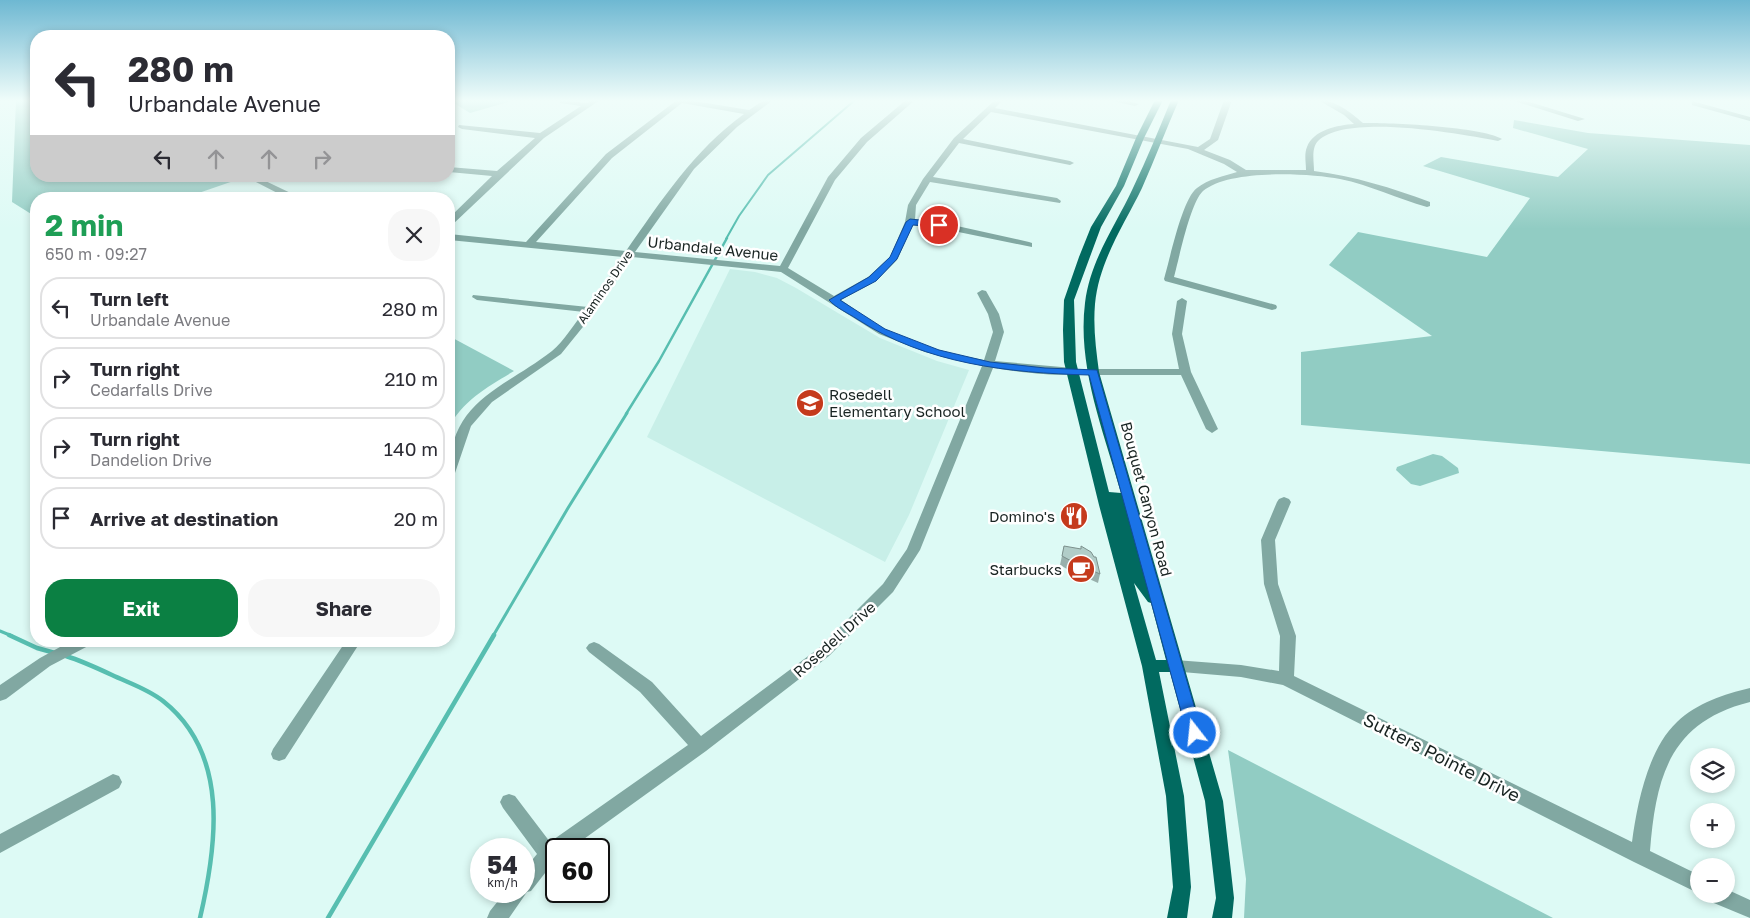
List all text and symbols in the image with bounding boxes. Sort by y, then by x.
text: 280 m [128,48,234,90]
icon: left [45,50,110,115]
text: Urbandale Avenue [128,90,321,117]
icon: left [149,145,177,173]
icon: ahead [202,145,230,173]
icon: ahead [255,145,283,173]
icon: right [308,145,336,173]
pin [918,204,960,246]
text: 2 min [45,207,123,243]
button: close [388,209,440,261]
icon: arrive [925,211,953,239]
street label: Urbandale Avenue [647,232,780,264]
text: 650 m · 09:27 [45,244,147,264]
street label: Alaminos Drive [574,247,636,326]
text: Turn left [90,287,169,310]
icon: left [47,294,75,322]
text: 280 m [382,297,438,320]
text: Urbandale Avenue [90,310,230,330]
text: Turn right [90,357,180,380]
icon: right [47,364,75,392]
text: 210 m [384,367,438,390]
text: Cedarfalls Drive [90,380,213,400]
place label: Rosedell Elementary School [829,385,965,420]
school or university icon: Rosedell Elementary School [795,388,825,418]
street label: Bouquet Canyon Road [1118,420,1176,578]
text: Turn right [90,427,180,450]
icon: right [47,434,75,462]
text: 140 m [384,437,438,460]
text: Dandelion Drive [90,450,212,470]
restaurant icon: Domino's [1059,501,1089,531]
icon: arrive [47,504,75,532]
text: Arrive at destination [90,507,278,530]
text: 20 m [394,507,438,530]
place label: Domino's [989,507,1055,525]
cafe icon: Starbucks [1066,554,1096,584]
place label: Starbucks [989,560,1062,578]
button: Exit [45,579,238,637]
button: Share [248,579,440,637]
street label: Rosedell Drive [789,597,879,681]
position arrow [1168,706,1220,758]
street label: Sutters Pointe Drive [1360,708,1524,806]
map controls [1690,748,1735,903]
button: layers [1690,748,1735,793]
button: + [1690,803,1735,848]
speed limit sign: 60 [545,838,610,903]
text: 54 [487,849,518,880]
button: − [1690,858,1735,903]
text: km/h [487,875,518,890]

